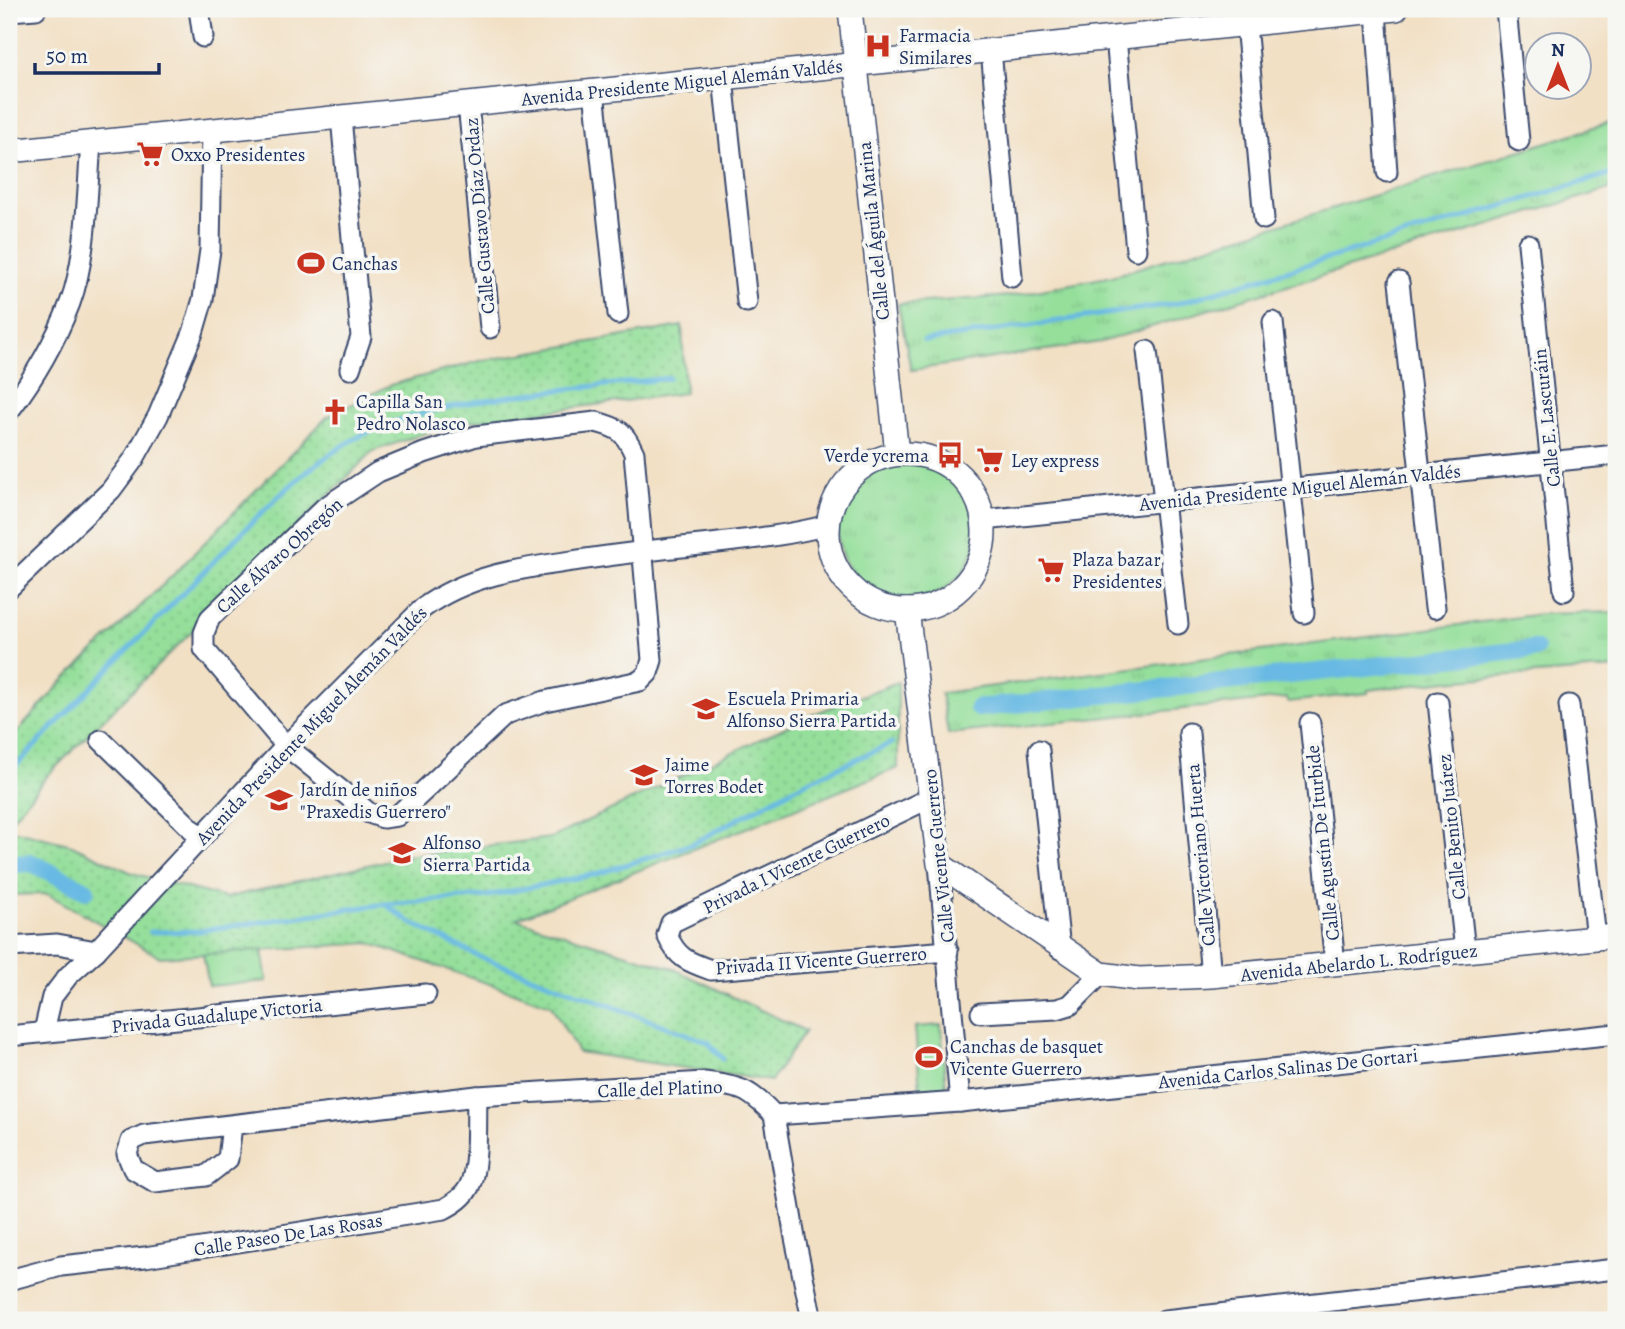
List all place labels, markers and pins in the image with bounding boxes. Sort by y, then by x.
place label: Farmacia Similares [899,23,972,71]
hospital icon: Farmacia Similares [863,31,893,61]
supermarket icon: Oxxo Presidentes [135,139,165,169]
place label: Oxxo Presidentes [171,142,305,168]
sports icon: Canchas [296,248,326,278]
place label: Canchas [332,251,398,277]
place label: Capilla San Pedro Nolasco [356,389,466,437]
church icon: Capilla San Pedro Nolasco [320,397,350,427]
bus stop icon: Verde ycrema [935,440,965,470]
place label: Verde ycrema [823,443,929,469]
supermarket icon: Ley express [975,445,1005,475]
place label: Ley express [1011,448,1099,474]
place label: Plaza bazar Presidentes [1072,547,1162,595]
supermarket icon: Plaza bazar Presidentes [1036,555,1066,585]
place label: Escuela Primaria Alfonso Sierra Partida [726,686,897,734]
school or university icon: Escuela Primaria Alfonso Sierra Partida [691,694,721,724]
place label: Jaime Torres Bodet [665,752,764,800]
school or university icon: Jaime Torres Bodet [629,760,659,790]
place label: Jardín de niños "Praxedis Guerrero" [300,777,451,825]
school or university icon: Jardín de niños "Praxedis Guerrero" [264,785,294,815]
place label: Alfonso Sierra Partida [422,830,531,878]
school or university icon: Alfonso Sierra Partida [387,838,417,868]
place label: Canchas de basquet Vicente Guerrero [949,1034,1103,1082]
sports icon: Canchas de basquet Vicente Guerrero [914,1042,944,1072]

